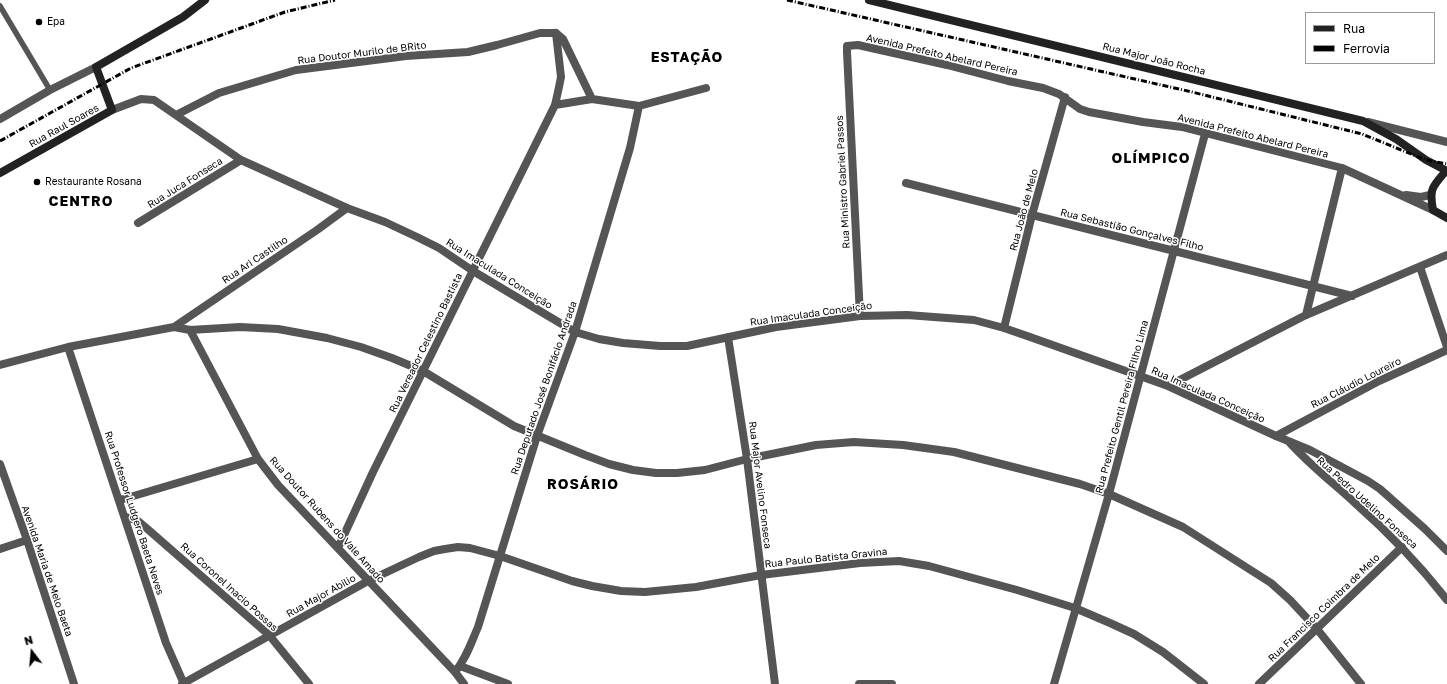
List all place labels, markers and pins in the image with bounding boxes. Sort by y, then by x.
place label: Epa [47,16,65,28]
marker: Epa [34,17,44,27]
place label: Restaurante Rosana [45,176,142,188]
marker: Restaurante Rosana [32,177,42,187]

